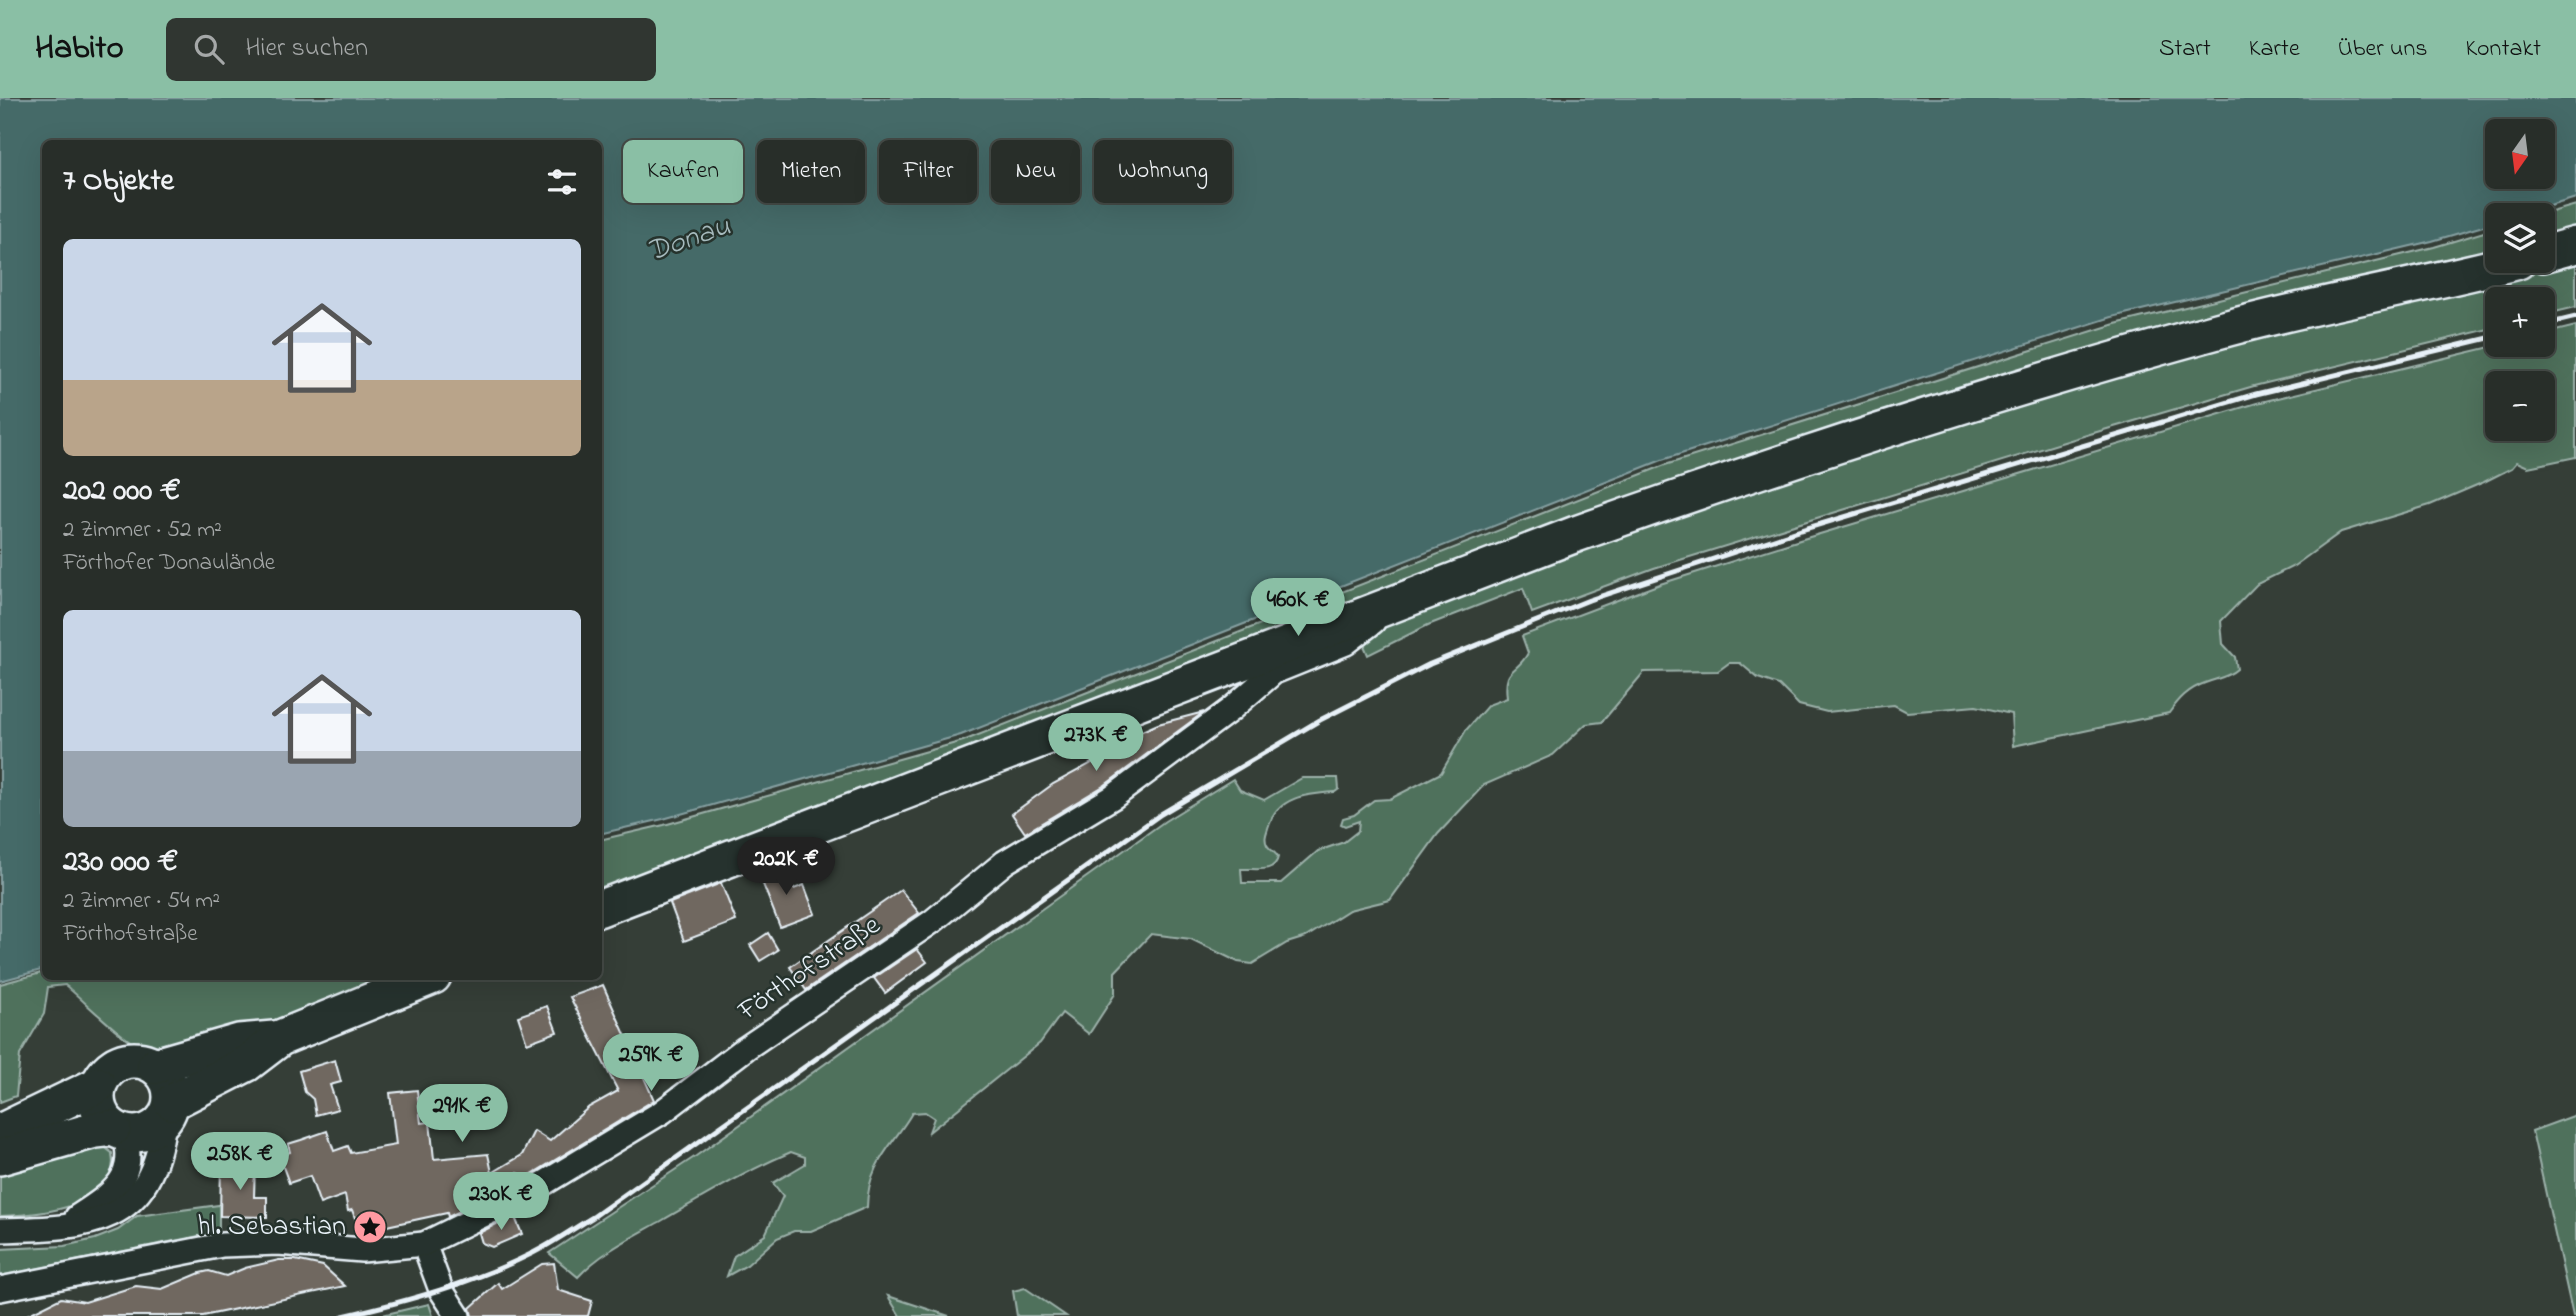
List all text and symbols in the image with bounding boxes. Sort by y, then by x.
search box [166,18,656,81]
text: Habito [35,25,124,73]
icon: search [190,30,228,68]
text: Hier suchen [246,30,368,68]
text: Start [2159,32,2211,67]
text: Karte [2249,32,2300,67]
text: Über uns [2338,32,2427,67]
text: Kontakt [2465,32,2541,67]
north arrow [2485,119,2555,189]
map controls [2485,119,2555,441]
chip: Kaufen [623,140,743,203]
chip: Mieten [757,140,865,203]
chip: Filter [879,140,977,203]
chip: Neu [991,140,1080,203]
chip: Wohnung [1094,140,1232,203]
text: 7 Objekte [63,160,174,204]
icon: filters [543,163,581,201]
button: layers [2485,203,2555,273]
water label: Donau [641,205,737,275]
icon: home [259,285,385,411]
button: + [2485,287,2555,357]
button: − [2485,371,2555,441]
text: 202 000 € [63,470,181,514]
text: 2 Zimmer · 52 m² [63,514,222,547]
text: Förthofer Donaulände [63,547,275,580]
pin: 460K € [1241,578,1355,638]
text: 460K € [1267,584,1329,617]
icon: home [259,656,385,782]
pin: 273K € [1039,714,1153,773]
text: 273K € [1064,719,1128,752]
pin: 202K € [729,838,843,897]
text: 230 000 € [63,841,178,885]
text: 202K € [753,843,819,876]
text: 2 Zimmer · 54 m² [63,885,220,918]
street label: Förthofstraße [730,906,890,1032]
text: Förthofstraße [63,918,198,951]
pin: 259K € [594,1034,708,1093]
text: 259K € [619,1039,683,1072]
pin: 291K € [405,1084,519,1144]
text: 291K € [433,1090,491,1123]
pin: 258K € [183,1132,297,1192]
text: 258K € [207,1138,273,1171]
pin: 230K € [444,1172,558,1232]
text: 230K € [469,1178,533,1211]
place label: hl. Sebastian [197,1207,346,1248]
place icon: hl. Sebastian [351,1208,389,1246]

